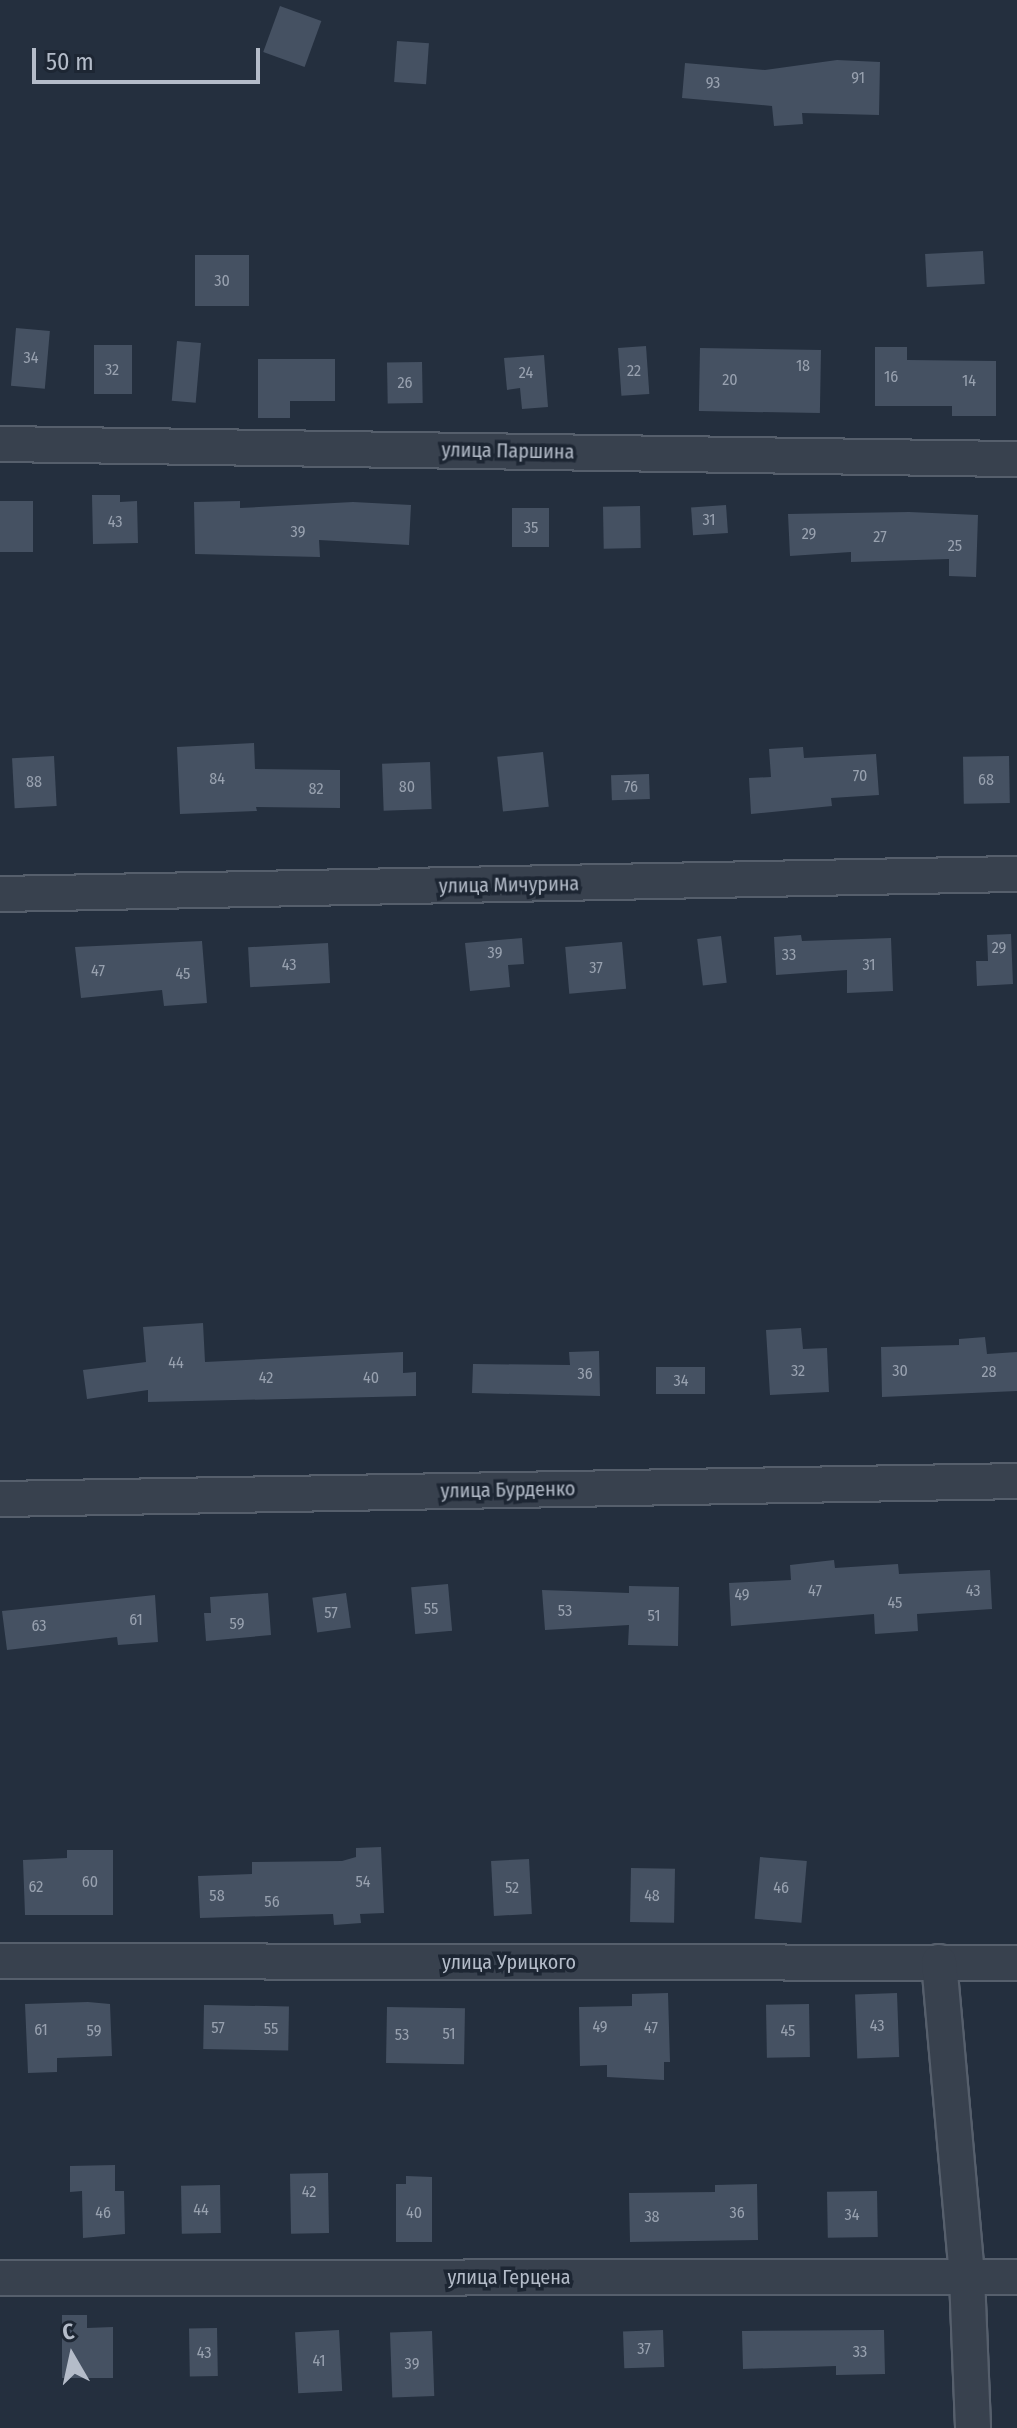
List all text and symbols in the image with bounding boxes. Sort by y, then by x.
scale bar [36,32,264,82]
text: 50 m [46,48,94,76]
house number: 91 [851,68,865,88]
house number: 93 [706,73,720,93]
house number: 30 [214,271,230,291]
house number: 34 [24,348,38,368]
house number: 18 [796,356,810,376]
house number: 32 [105,360,119,380]
house number: 22 [627,361,641,381]
house number: 24 [519,363,533,383]
house number: 16 [884,367,898,387]
house number: 20 [722,370,738,390]
house number: 14 [962,371,976,391]
house number: 26 [398,373,412,393]
street label: улица Паршина [441,438,575,464]
house number: 31 [702,510,716,530]
house number: 43 [108,512,122,532]
house number: 35 [524,518,538,538]
house number: 39 [291,522,305,542]
house number: 29 [802,524,816,544]
house number: 27 [873,527,887,547]
house number: 25 [948,536,962,556]
house number: 70 [853,766,867,786]
house number: 84 [209,769,225,789]
house number: 68 [978,770,994,790]
house number: 88 [26,772,42,792]
house number: 80 [399,777,415,797]
house number: 76 [624,777,638,797]
house number: 82 [309,779,323,799]
street label: улица Мичурина [439,872,579,898]
house number: 29 [992,938,1006,958]
house number: 39 [488,943,502,963]
house number: 33 [782,945,796,965]
house number: 43 [282,955,296,975]
house number: 31 [862,955,876,975]
house number: 37 [589,958,603,978]
house number: 47 [91,961,105,981]
house number: 45 [176,964,190,984]
house number: 44 [168,1353,184,1373]
house number: 32 [791,1361,805,1381]
house number: 30 [892,1361,908,1381]
house number: 28 [981,1362,997,1382]
house number: 36 [577,1364,593,1384]
house number: 42 [259,1368,273,1388]
house number: 40 [363,1368,379,1388]
house number: 34 [674,1371,688,1391]
street label: улица Бурденко [440,1477,576,1503]
house number: 47 [808,1581,822,1601]
house number: 43 [966,1581,980,1601]
house number: 49 [734,1585,750,1605]
house number: 45 [888,1593,902,1613]
house number: 55 [424,1599,438,1619]
house number: 53 [558,1601,572,1621]
house number: 57 [324,1603,338,1623]
house number: 51 [648,1606,660,1626]
house number: 61 [129,1610,143,1630]
house number: 59 [230,1614,244,1634]
house number: 63 [31,1616,47,1636]
house number: 60 [82,1872,98,1892]
house number: 54 [355,1872,371,1892]
house number: 62 [29,1877,43,1897]
house number: 52 [505,1878,519,1898]
house number: 46 [773,1878,789,1898]
house number: 58 [209,1886,225,1906]
house number: 48 [644,1886,660,1906]
house number: 56 [264,1892,280,1912]
street label: улица Урицкого [442,1950,576,1974]
house number: 43 [870,2016,884,2036]
house number: 49 [592,2017,608,2037]
house number: 57 [211,2018,225,2038]
house number: 47 [644,2018,658,2038]
house number: 55 [264,2019,278,2039]
house number: 61 [34,2020,48,2040]
house number: 59 [87,2021,101,2041]
house number: 45 [781,2021,795,2041]
house number: 51 [443,2024,455,2044]
house number: 53 [395,2025,409,2045]
house number: 42 [302,2182,316,2202]
house number: 44 [193,2200,209,2220]
house number: 46 [95,2203,111,2223]
house number: 40 [406,2203,422,2223]
house number: 36 [729,2203,745,2223]
house number: 34 [845,2205,859,2225]
house number: 38 [644,2207,660,2227]
street label: улица Герцена [447,2265,571,2289]
north arrow [32,2316,112,2396]
text: С [60,2318,76,2346]
house number: 37 [637,2339,651,2359]
house number: 33 [853,2342,867,2362]
house number: 43 [197,2343,211,2363]
house number: 41 [312,2351,326,2371]
house number: 39 [405,2354,419,2374]

